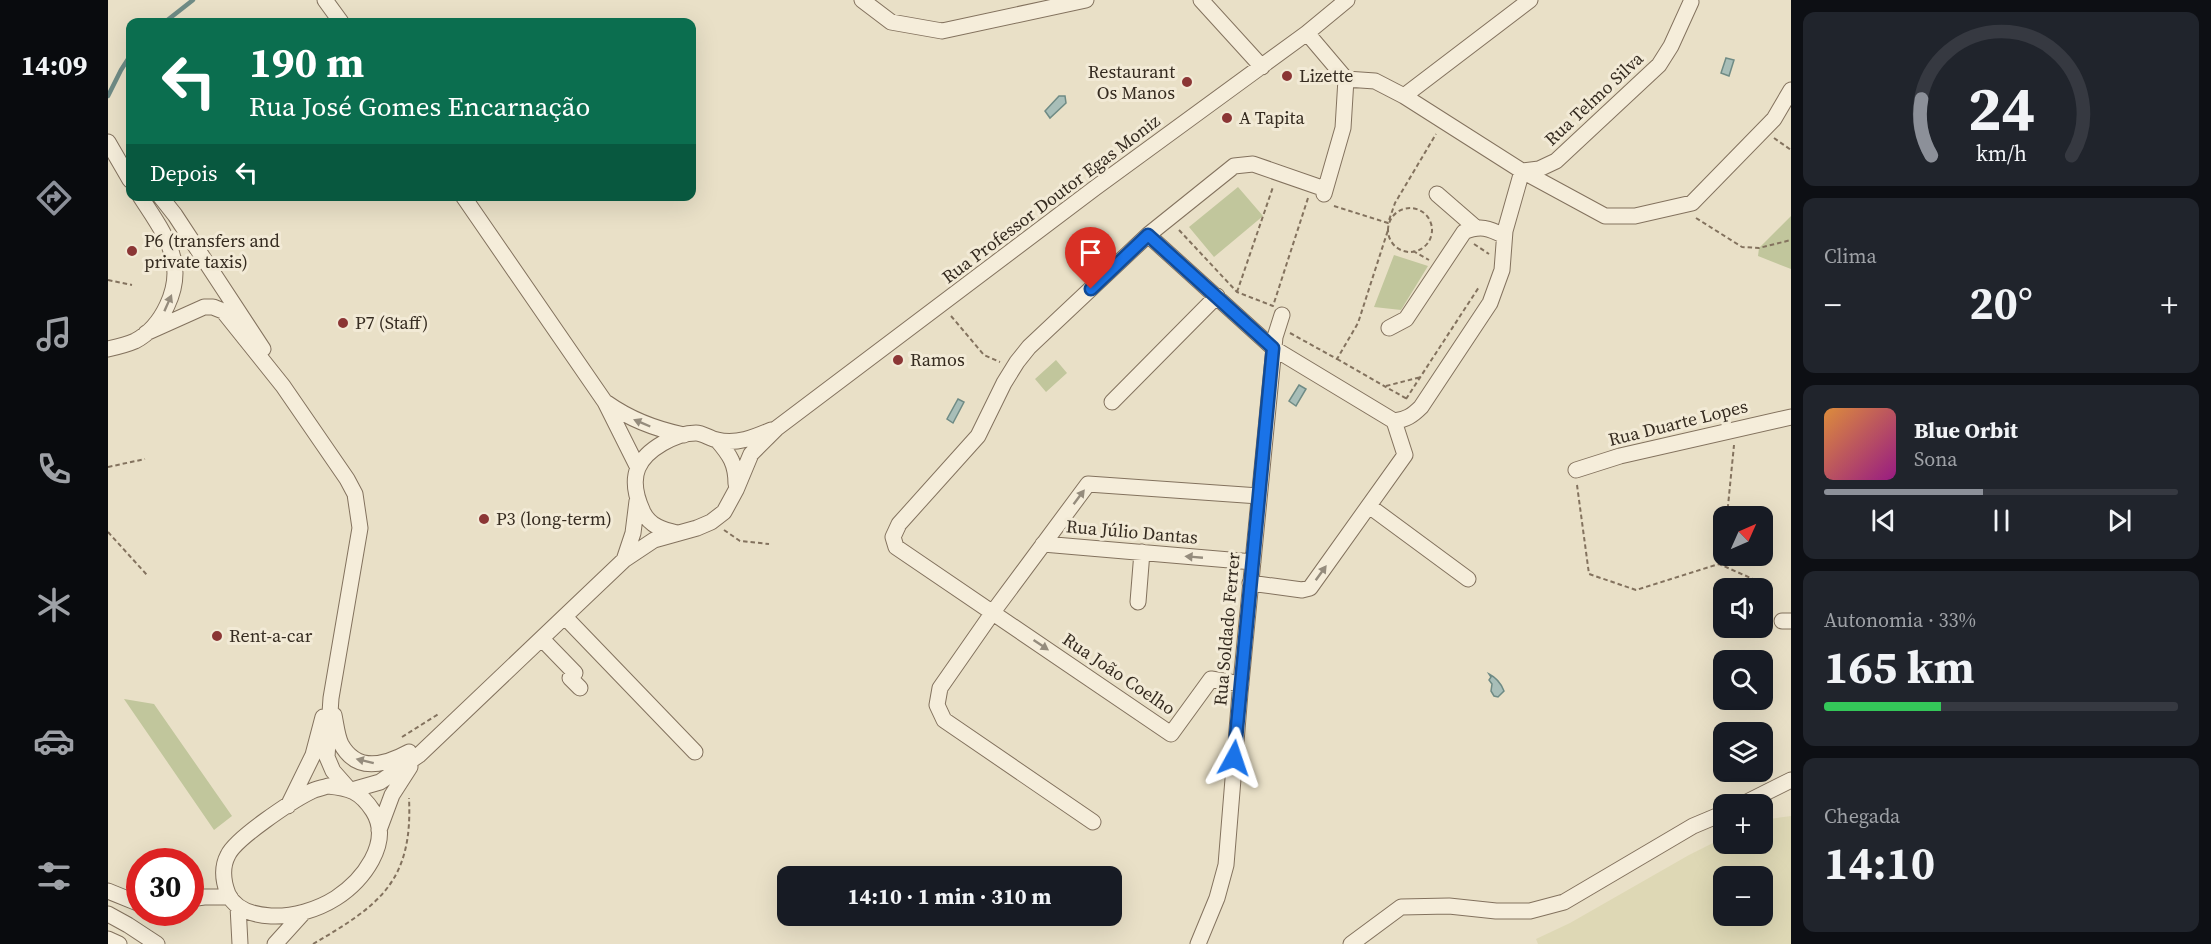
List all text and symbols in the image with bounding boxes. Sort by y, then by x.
text: 190 m [249,33,364,91]
icon: left [150,42,228,120]
street label: Rua Telmo Silva [1539,46,1649,151]
text: 14:09 [21,47,87,84]
place label: Restaurant Os Manos [1088,59,1175,105]
place label: Lizette [1299,63,1354,88]
text: 24 [1967,65,2035,151]
marker: Lizette [1280,69,1294,83]
marker: Restaurant Os Manos [1180,75,1194,89]
text: Rua José Gomes Encarnação [249,88,590,125]
place label: A Tapita [1239,105,1305,130]
street label: Rua Professor Doutor Egas Moniz [936,108,1165,289]
marker: A Tapita [1220,111,1234,125]
text: km/h [1975,140,2027,169]
icon: left [230,156,263,189]
text: Depois [150,158,218,188]
icon: directions [33,177,75,219]
pin [1065,227,1116,289]
place label: P6 (transfers and private taxis) [144,228,280,274]
icon: arrive [1074,236,1107,269]
text: Clima [1824,242,1877,270]
marker: P6 (transfers and private taxis) [125,244,139,258]
text: 20° [1969,272,2033,334]
text: − [1824,282,1842,327]
text: + [2160,282,2178,327]
one-way arrow [163,294,172,311]
place label: P7 (Staff) [355,310,428,335]
icon: music [33,313,75,355]
marker: P7 (Staff) [336,316,350,330]
place label: Ramos [910,347,965,372]
marker: Ramos [891,353,905,367]
street label: Rua Duarte Lopes [1606,393,1750,452]
text: Blue Orbit [1914,415,2018,445]
one-way arrow [633,418,651,428]
text: Sona [1914,445,1958,473]
icon: phone [33,448,75,490]
one-way arrow [1072,490,1084,505]
icon: previous [1867,504,1900,537]
icon: pause [1985,504,2018,537]
icon: next [2103,504,2136,537]
place label: P3 (long-term) [496,506,612,531]
north arrow [1713,506,1773,566]
map controls [1713,506,1773,926]
marker: P3 (long-term) [477,512,491,526]
street label: Rua Júlio Dantas [1065,513,1199,550]
street label: Rua Soldado Ferrer [1207,551,1246,707]
one-way arrow [1185,552,1204,562]
one-way arrow [1315,565,1327,581]
button: sound [1713,578,1773,638]
icon: climate [33,584,75,626]
text: Autonomia · 33% [1824,606,1976,634]
place label: Rent-a-car [229,623,313,648]
street label: Rua João Coelho [1058,627,1181,721]
marker: Rent-a-car [210,629,224,643]
text: 165 km [1824,636,1975,698]
one-way arrow [1033,639,1049,651]
button: search [1713,650,1773,710]
icon: car [33,720,75,762]
button: layers [1713,722,1773,782]
position arrow [1202,726,1266,790]
one-way arrow [356,756,374,766]
button: + [1713,794,1773,854]
text: Chegada [1824,802,1900,830]
text: 14:10 [1824,832,1935,894]
speed limit sign: 30 [126,848,204,926]
icon: filters [33,855,75,897]
button: − [1713,866,1773,926]
text: 14:10 · 1 min · 310 m [848,881,1051,911]

